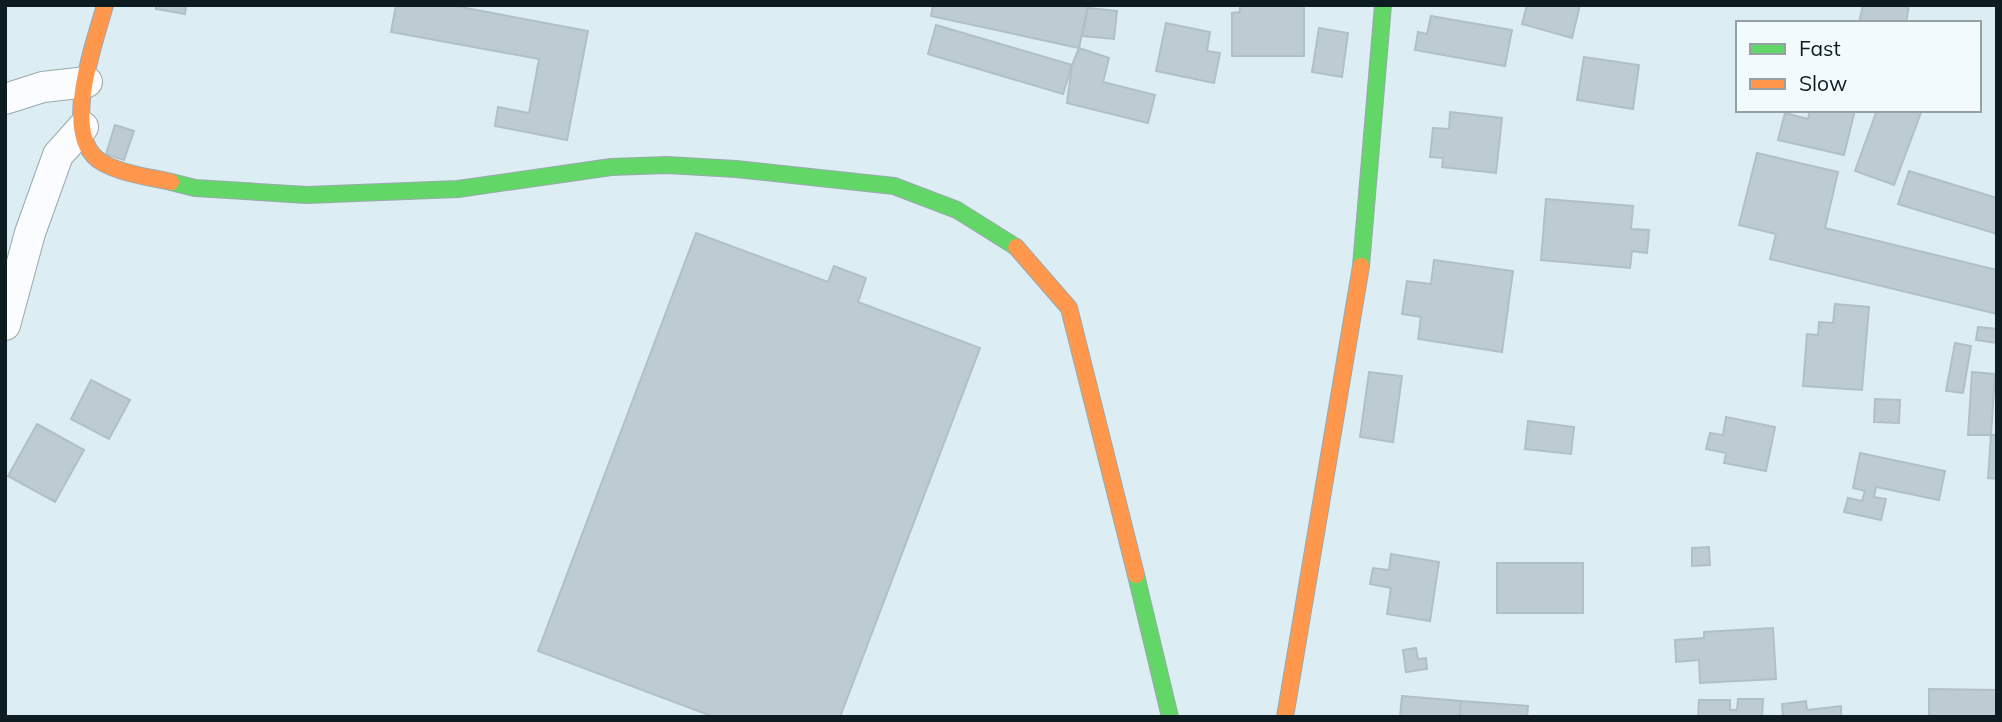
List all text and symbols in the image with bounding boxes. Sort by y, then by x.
legend [1736,21,1981,112]
text: Fast [1799,35,1841,61]
text: Slow [1799,70,1847,96]

